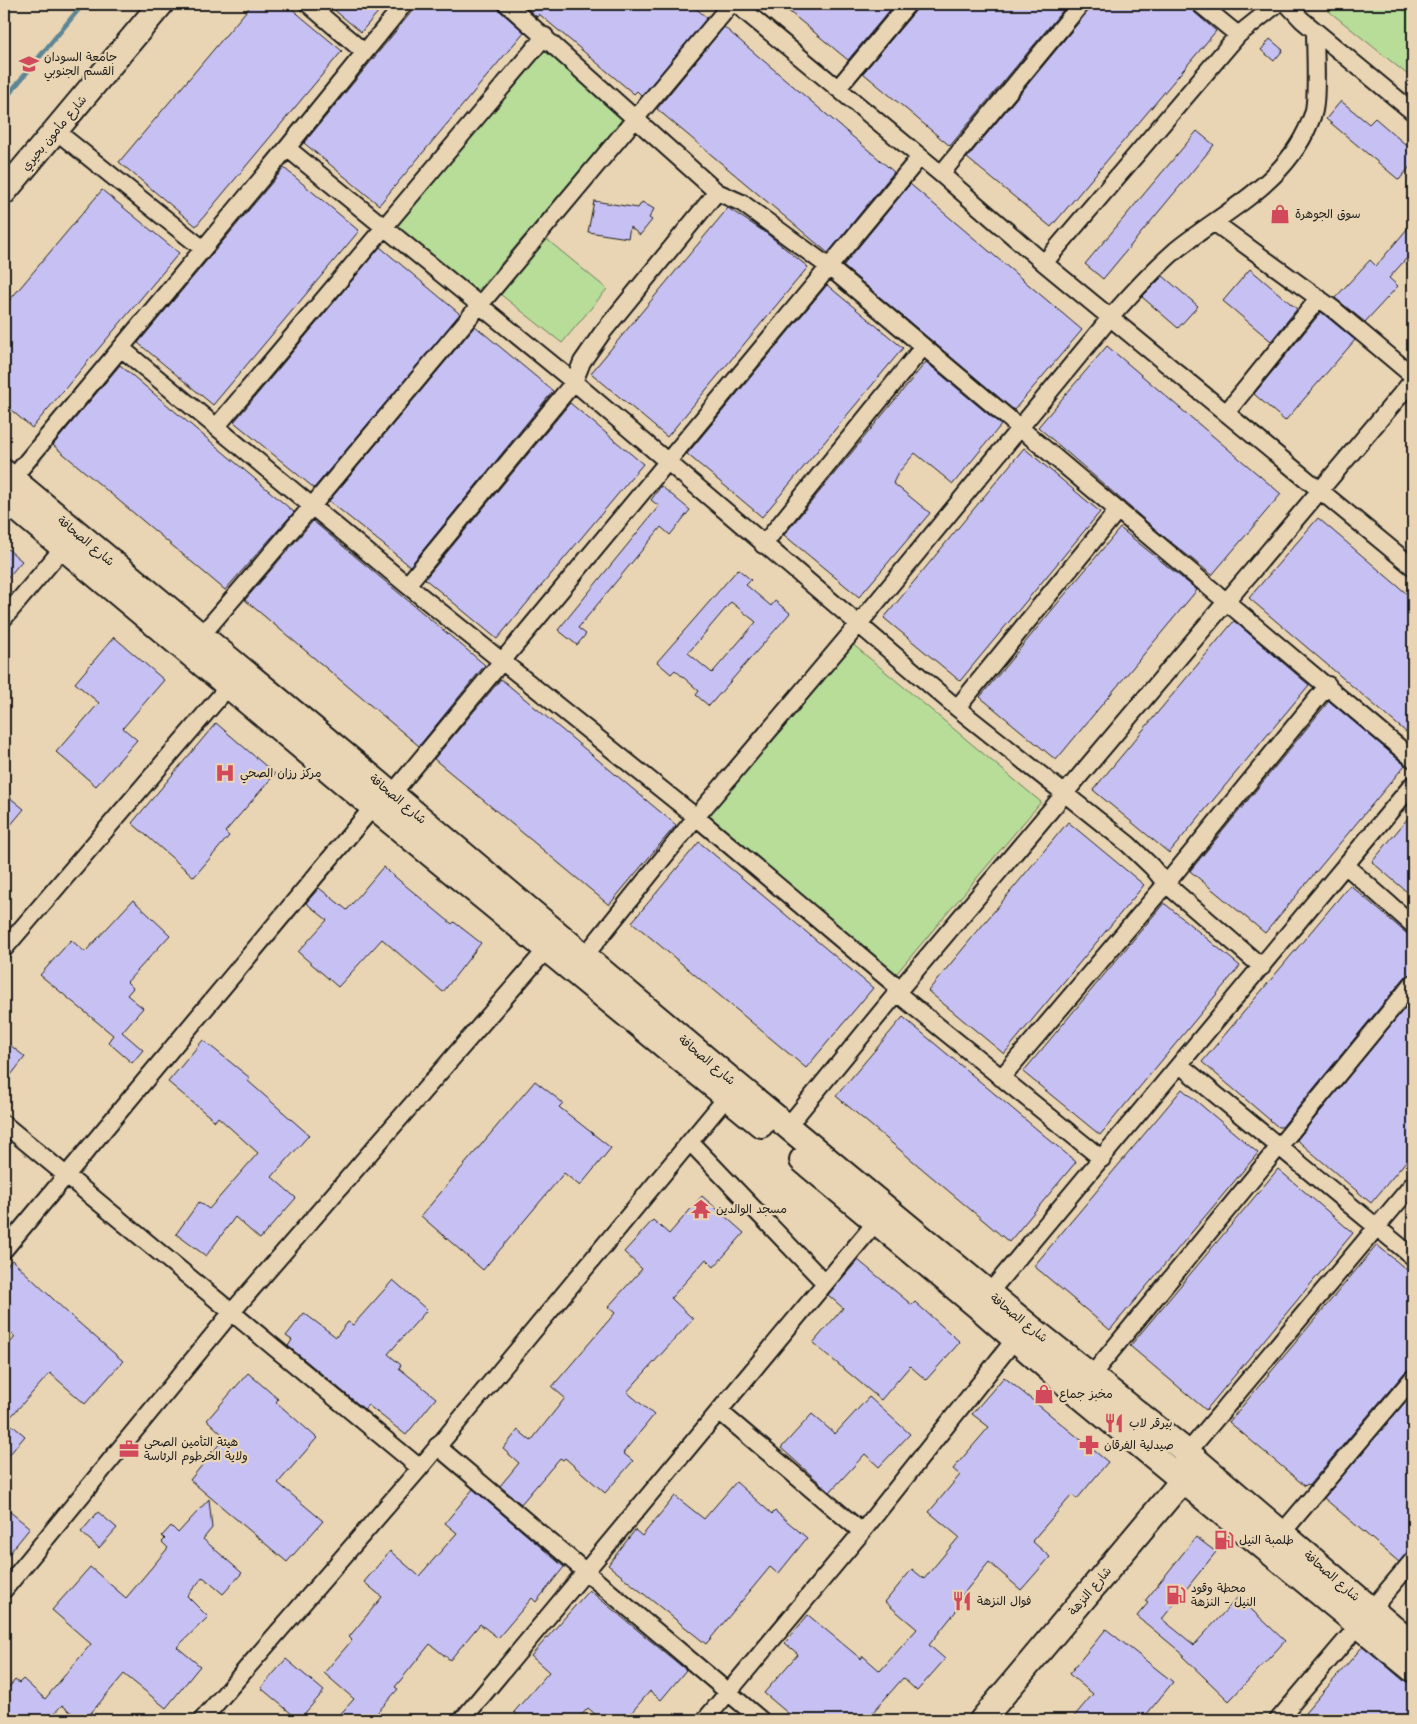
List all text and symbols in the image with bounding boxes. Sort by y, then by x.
place label: جامعة السودان القسم الجنوبي [44,49,117,82]
school or university icon: جامعة السودان القسم الجنوبي [18,53,40,75]
street label: شارع مأمون بحيري [18,92,91,175]
shop icon: سوق الجوهرة [1269,203,1291,225]
place label: سوق الجوهرة [1295,206,1360,222]
street label: شارع الصحافة [54,513,118,570]
hospital icon: مركز رزان الصحي [214,762,236,784]
place label: مركز رزان الصحي [240,765,322,784]
street label: شارع الصحافة [366,771,430,828]
street label: شارع الصحافة [675,1032,739,1089]
temple icon: مسجد الوالدين [690,1198,712,1220]
place label: مسجد الوالدين [716,1201,787,1217]
street label: شارع الصحافة [986,1290,1051,1347]
shop icon: مخبز جماع [1033,1383,1055,1405]
place label: مخبز جماع [1059,1386,1113,1403]
restaurant icon: بيرقر لاب [1103,1412,1125,1434]
place label: بيرقر لاب [1129,1415,1172,1431]
place label: هيئة التأمين الصحي ولاية الخرطوم الرئاسة [144,1434,248,1465]
pharmacy icon: صيدلية الفرقان [1078,1434,1100,1456]
place label: صيدلية الفرقان [1104,1437,1174,1453]
office icon: هيئة التأمين الصحي ولاية الخرطوم الرئاسة [118,1438,140,1460]
fuel station icon: طلمبة النيل [1213,1529,1235,1551]
place label: طلمبة النيل [1239,1532,1294,1548]
street label: شارع الصحافة [1300,1547,1363,1606]
street label: شارع النزهة [1065,1563,1116,1619]
place label: محطة وقود النيل - النزهة [1191,1580,1256,1610]
fuel station icon: محطة وقود النيل - النزهة [1165,1584,1187,1606]
restaurant icon: فوال النزهة [951,1590,973,1612]
place label: فوال النزهة [977,1593,1032,1609]

